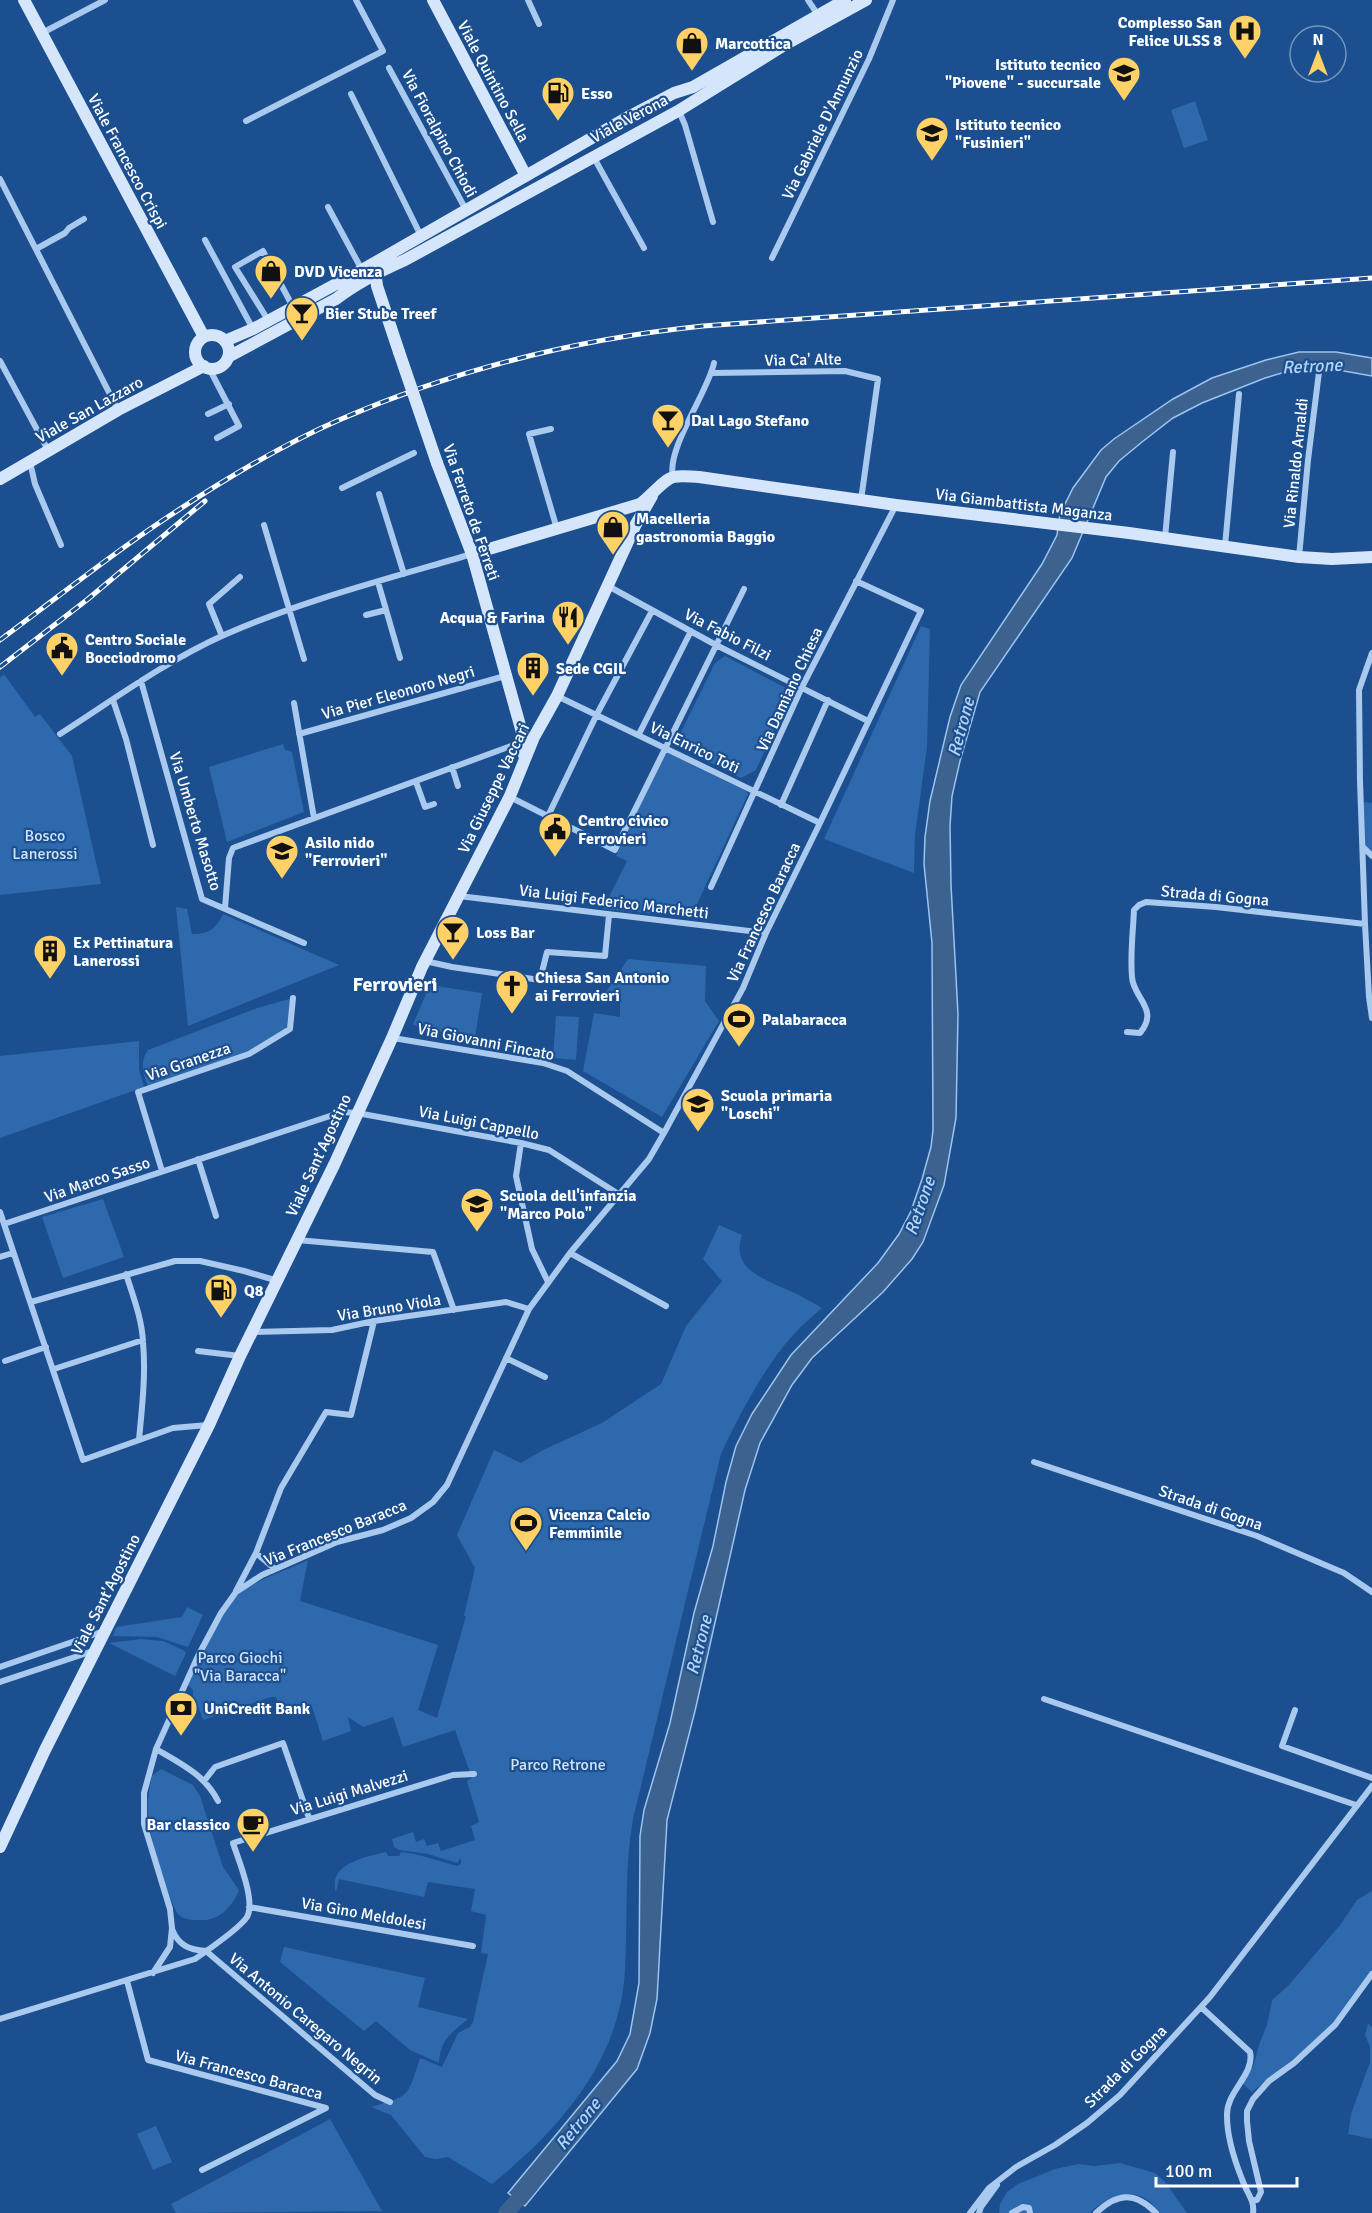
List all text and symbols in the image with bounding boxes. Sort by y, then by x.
place label: Complesso San Felice ULSS 8 [1118,13,1222,51]
hospital icon: Complesso San Felice ULSS 8 [1227,13,1263,60]
street label: Viale Quintino Sella [453,17,534,146]
north arrow [1288,24,1348,84]
shop icon: Marcottica [674,25,710,72]
text: N [1312,30,1324,50]
place label: Marcottica [715,34,791,54]
street label: Via Gabriele D'Annunzio [778,46,868,203]
place label: Istituto tecnico "Piovene" - succursale [945,55,1101,93]
school or university icon: Istituto tecnico "Piovene" - succursale [1106,55,1142,102]
street label: Via Fioralpino Chiodi [397,66,481,201]
fuel station icon: Esso [540,75,576,122]
place label: Esso [581,84,613,104]
street label: Viale Verona [587,90,672,148]
street label: Viale Francesco Crispi [83,91,171,232]
school or university icon: Istituto tecnico "Fusinieri" [914,115,950,162]
place label: Istituto tecnico "Fusinieri" [955,115,1061,153]
shop icon: DVD Vicenza [253,253,289,300]
place label: DVD Vicenza [294,262,382,282]
bar icon: Bier Stube Treef [284,295,320,342]
place label: Bier Stube Treef [325,304,438,324]
street label: Via Ca' Alte [764,349,842,371]
water label: Retrone [1281,353,1344,379]
street label: Viale San Lazzaro [32,372,147,448]
street label: Via Rinaldo Arnaldi [1279,397,1313,529]
bar icon: Dal Lago Stefano [650,402,686,449]
place label: Dal Lago Stefano [691,411,809,431]
street label: Via Ferreto de Ferreti [438,441,504,583]
street label: Via Giambattista Maganza [934,484,1114,526]
shop icon: Macelleria gastronomia Baggio [595,509,631,556]
place label: Macelleria gastronomia Baggio [636,509,775,547]
restaurant icon: Acqua & Farina [550,599,586,646]
street label: Via Fabio Filzi [681,604,774,665]
place label: Acqua & Farina [440,608,545,628]
street label: Via Damiano Chiesa [752,624,828,755]
public building icon: Centro Sociale Bocciodromo [44,630,80,677]
place label: Centro Sociale Bocciodromo [85,630,186,668]
building icon: Sede CGIL [515,650,551,697]
place label: Sede CGIL [556,659,627,679]
street label: Via Pier Eleonoro Negri [319,662,477,724]
water label: Retrone [943,694,980,759]
street label: Via Enrico Toti [646,718,743,778]
street label: Via Giuseppe Vaccari [454,720,534,857]
street label: Via Umberto Masotto [164,749,226,893]
public building icon: Centro civico Ferrovieri [537,811,573,858]
place label: Centro civico Ferrovieri [578,811,669,849]
park label: Bosco Lanerossi [12,826,78,864]
school or university icon: Asilo nido "Ferrovieri" [264,833,300,880]
place label: Asilo nido "Ferrovieri" [305,833,387,871]
street label: Via Francesco Baracca [723,839,805,986]
street label: Via Luigi Federico Marchetti [518,880,710,924]
street label: Strada di Gogna [1160,881,1270,911]
bar icon: Loss Bar [435,914,471,961]
place label: Loss Bar [476,923,535,943]
building icon: Ex Pettinatura Lanerossi [32,933,68,980]
place label: Ex Pettinatura Lanerossi [73,933,173,971]
church icon: Chiesa San Antonio ai Ferrovieri [494,968,530,1015]
place label: Chiesa San Antonio ai Ferrovieri [535,968,669,1006]
district label: Ferrovieri [352,972,438,997]
sports icon: Palabaracca [721,1001,757,1048]
place label: Palabaracca [762,1010,847,1030]
street label: Via Giovanni Fincato [416,1019,556,1065]
street label: Via Granezza [143,1038,233,1086]
school or university icon: Scuola primaria "Loschi" [680,1086,716,1133]
place label: Scuola primaria "Loschi" [721,1086,832,1124]
street label: Viale Sant'Agostino [282,1091,356,1220]
street label: Via Luigi Cappello [417,1101,541,1144]
street label: Via Marco Sasso [42,1153,153,1207]
water label: Retrone [900,1173,941,1238]
school or university icon: Scuola dell'infanzia "Marco Polo" [459,1186,495,1233]
place label: Scuola dell'infanzia "Marco Polo" [500,1186,636,1224]
fuel station icon: Q8 [203,1272,239,1319]
place label: Q8 [244,1281,264,1301]
street label: Via Bruno Viola [336,1290,442,1326]
street label: Strada di Gogna [1156,1481,1265,1535]
street label: Via Francesco Baracca [261,1495,410,1571]
sports icon: Vicenza Calcio Femminile [508,1505,544,1552]
place label: Vicenza Calcio Femminile [549,1505,650,1543]
street label: Viale Sant'Agostino [67,1531,145,1658]
water label: Retrone [681,1612,717,1677]
park label: Parco Giochi "Via Baracca" [194,1648,286,1686]
bank icon: UniCredit Bank [163,1690,199,1737]
place label: UniCredit Bank [204,1699,311,1719]
park label: Parco Retrone [510,1755,606,1775]
street label: Via Luigi Malvezzi [288,1766,410,1820]
cafe icon: Bar classico [235,1806,271,1853]
place label: Bar classico [146,1815,230,1835]
street label: Via Gino Meldolesi [300,1893,428,1935]
street label: Via Antonio Caregaro Negrin [225,1949,386,2089]
street label: Strada di Gogna [1080,2021,1171,2112]
street label: Via Francesco Baracca [173,2046,325,2104]
water label: Retrone [550,2093,606,2154]
scale bar [1156,2150,1297,2188]
text: 100 m [1165,2160,1212,2182]

